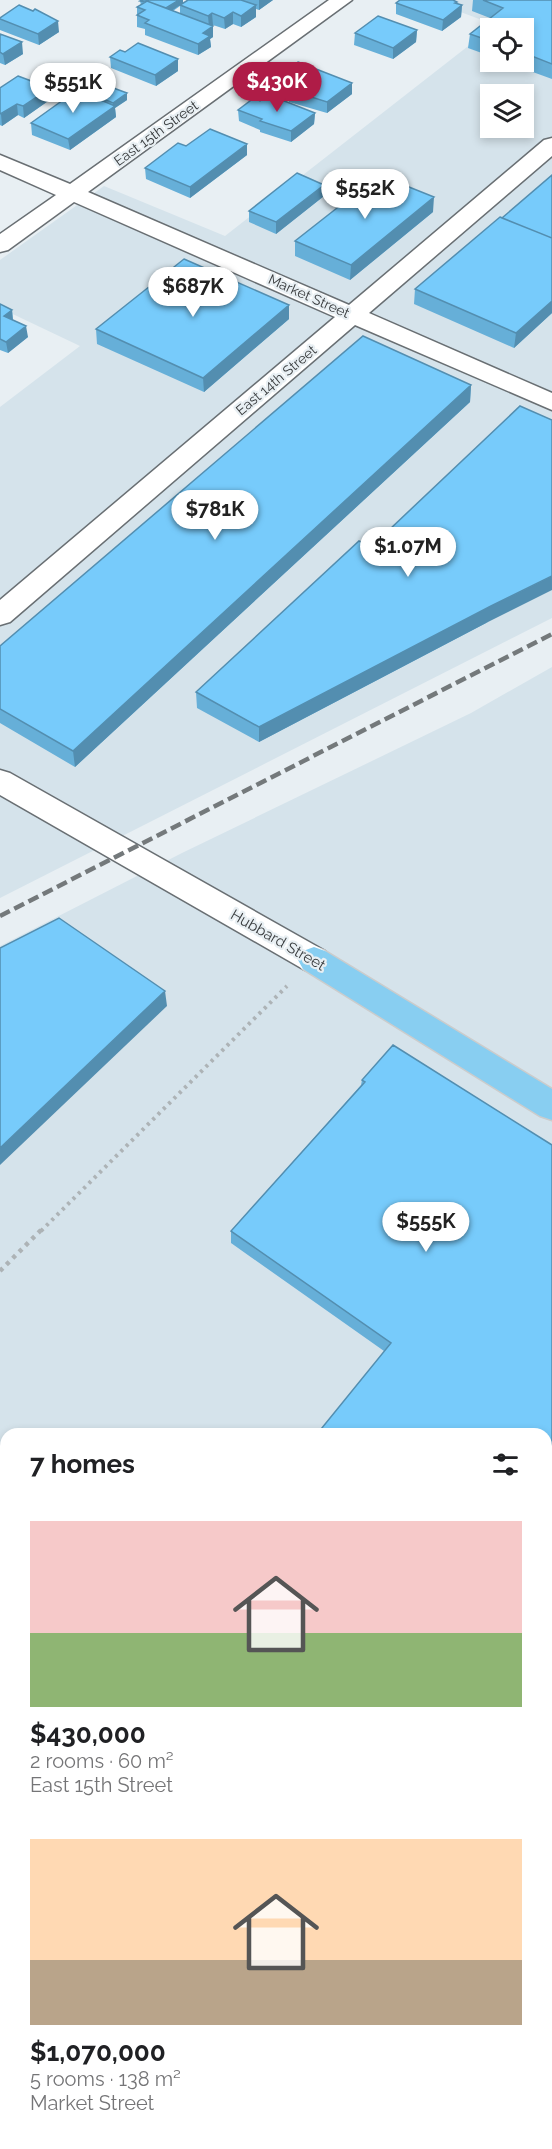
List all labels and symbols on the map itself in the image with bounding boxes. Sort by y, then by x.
pin: $430K [235,62,319,113]
pin: $551K [31,63,115,114]
street label: East 15th Street [111,97,201,169]
pin: $552K [323,169,407,220]
pin: $687K [151,267,235,318]
street label: Market Street [266,271,352,321]
street label: East 14th Street [233,342,320,418]
pin: $781K [173,490,257,541]
pin: $1.07M [359,527,457,578]
street label: Hubbard Street [227,906,329,974]
pin: $555K [384,1202,468,1253]

